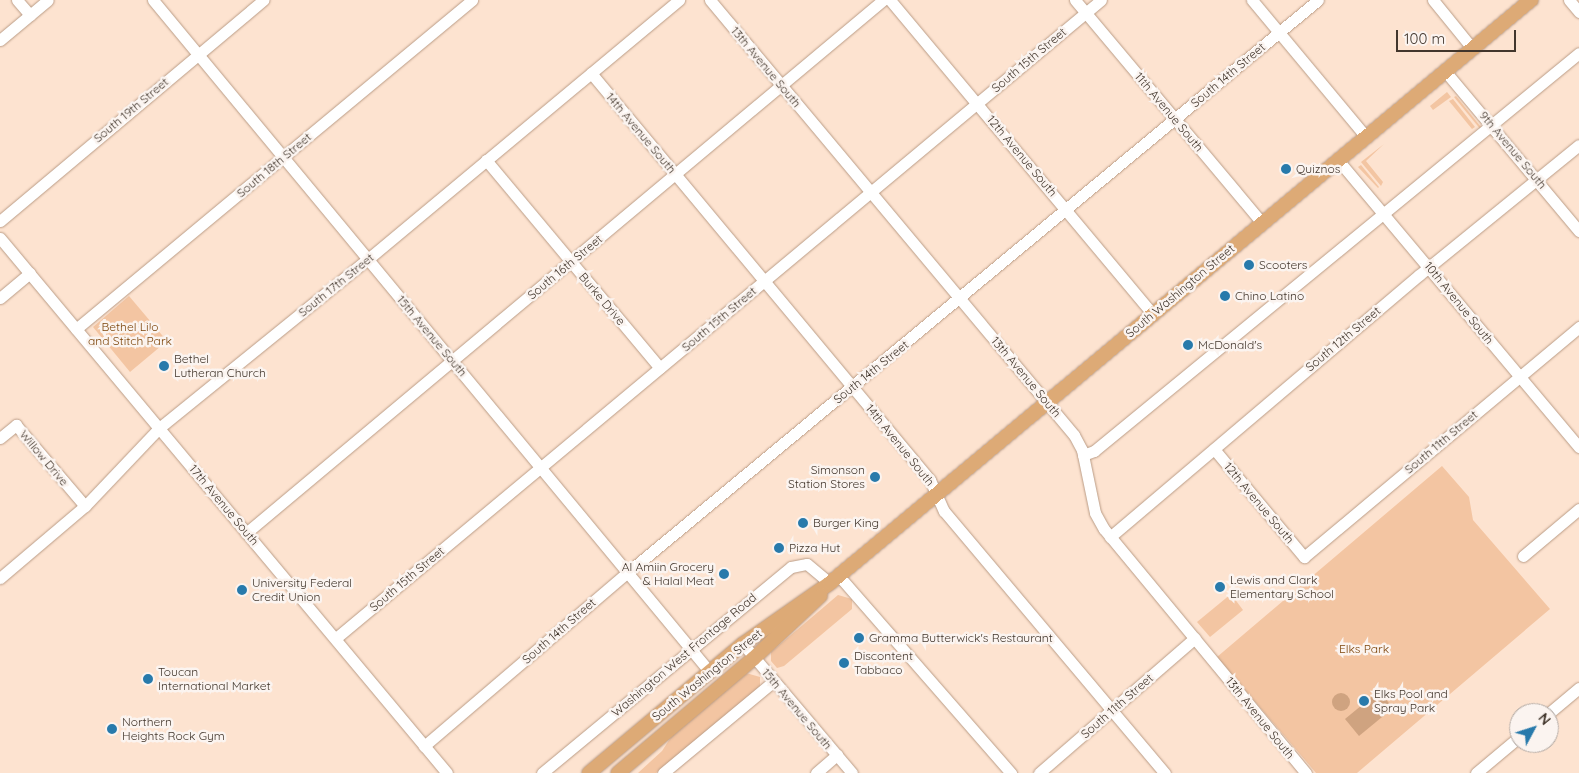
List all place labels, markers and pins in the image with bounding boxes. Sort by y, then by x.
place label: Quiznos [1296,162,1340,176]
marker: Quiznos [1280,163,1292,175]
place label: Scooters [1259,258,1307,272]
marker: Scooters [1243,259,1255,271]
place label: Chino Latino [1235,289,1304,303]
marker: Chino Latino [1219,290,1231,302]
place label: McDonald's [1198,338,1262,352]
marker: McDonald's [1182,339,1194,351]
place label: Bethel Lutheran Church [174,352,266,380]
marker: Bethel Lutheran Church [158,360,170,372]
place label: Simonson Station Stores [788,463,865,491]
marker: Simonson Station Stores [869,471,881,483]
place label: Burger King [813,516,879,530]
marker: Burger King [797,517,809,529]
place label: Pizza Hut [789,541,840,555]
marker: Pizza Hut [773,542,785,554]
place label: Al Amiin Grocery & Halal Meat [622,560,714,588]
marker: Al Amiin Grocery & Halal Meat [718,568,730,580]
place label: Lewis and Clark Elementary School [1230,573,1334,601]
place label: University Federal Credit Union [252,576,352,604]
marker: Lewis and Clark Elementary School [1214,581,1226,593]
marker: University Federal Credit Union [236,584,248,596]
place label: Gramma Butterwick's Restaurant [869,631,1053,645]
marker: Gramma Butterwick's Restaurant [853,632,865,644]
place label: Discontent Tabbaco [854,649,913,677]
marker: Discontent Tabbaco [838,657,850,669]
place label: Toucan International Market [158,665,270,693]
marker: Toucan International Market [142,673,154,685]
place label: Elks Pool and Spray Park [1374,687,1448,715]
marker: Elks Pool and Spray Park [1358,695,1370,707]
place label: Northern Heights Rock Gym [122,715,225,743]
marker: Northern Heights Rock Gym [106,723,118,735]

